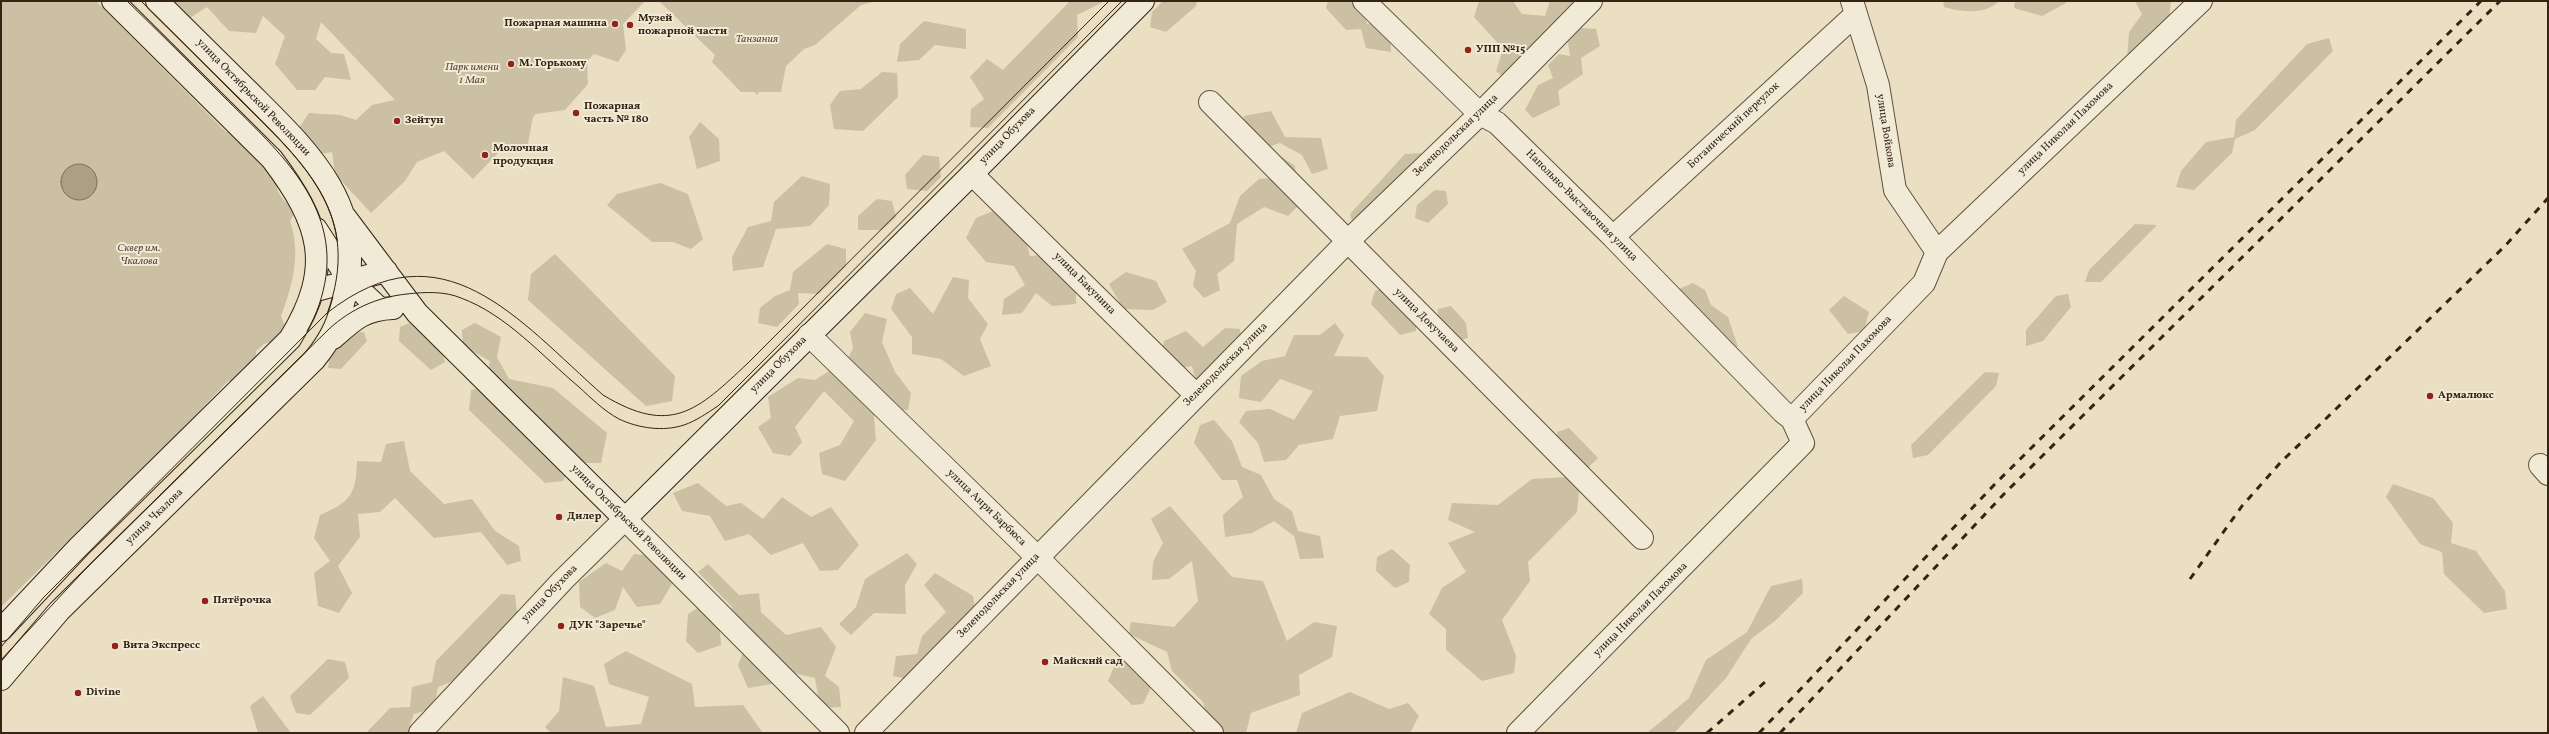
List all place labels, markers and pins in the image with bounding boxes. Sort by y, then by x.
place label: Музей пожарной части [638,12,727,38]
place label: Пожарная машина [504,17,607,31]
marker: Пожарная машина [610,19,620,29]
marker: Музей пожарной части [625,20,635,30]
place label: УПП №15 [1476,43,1525,57]
marker: УПП №15 [1463,45,1473,55]
place label: М. Горькому [519,57,586,71]
marker: М. Горькому [506,59,516,69]
place label: Пожарная часть № 180 [584,100,649,126]
marker: Пожарная часть № 180 [571,108,581,118]
place label: Зейтун [405,114,444,128]
marker: Зейтун [392,116,402,126]
place label: Молочная продукция [493,142,554,168]
marker: Молочная продукция [480,150,490,160]
place label: Армалюкс [2438,389,2494,403]
marker: Армалюкс [2425,391,2435,401]
place label: Дилер [567,510,601,524]
marker: Дилер [554,512,564,522]
place label: Пятёрочка [213,594,272,608]
marker: Пятёрочка [200,596,210,606]
place label: ДУК "Заречье" [569,619,646,633]
marker: ДУК "Заречье" [556,621,566,631]
place label: Вита Экспресс [123,639,200,653]
marker: Вита Экспресс [110,641,120,651]
place label: Майский сад [1053,655,1123,669]
marker: Майский сад [1040,657,1050,667]
place label: Divine [86,686,121,700]
marker: Divine [73,688,83,698]

